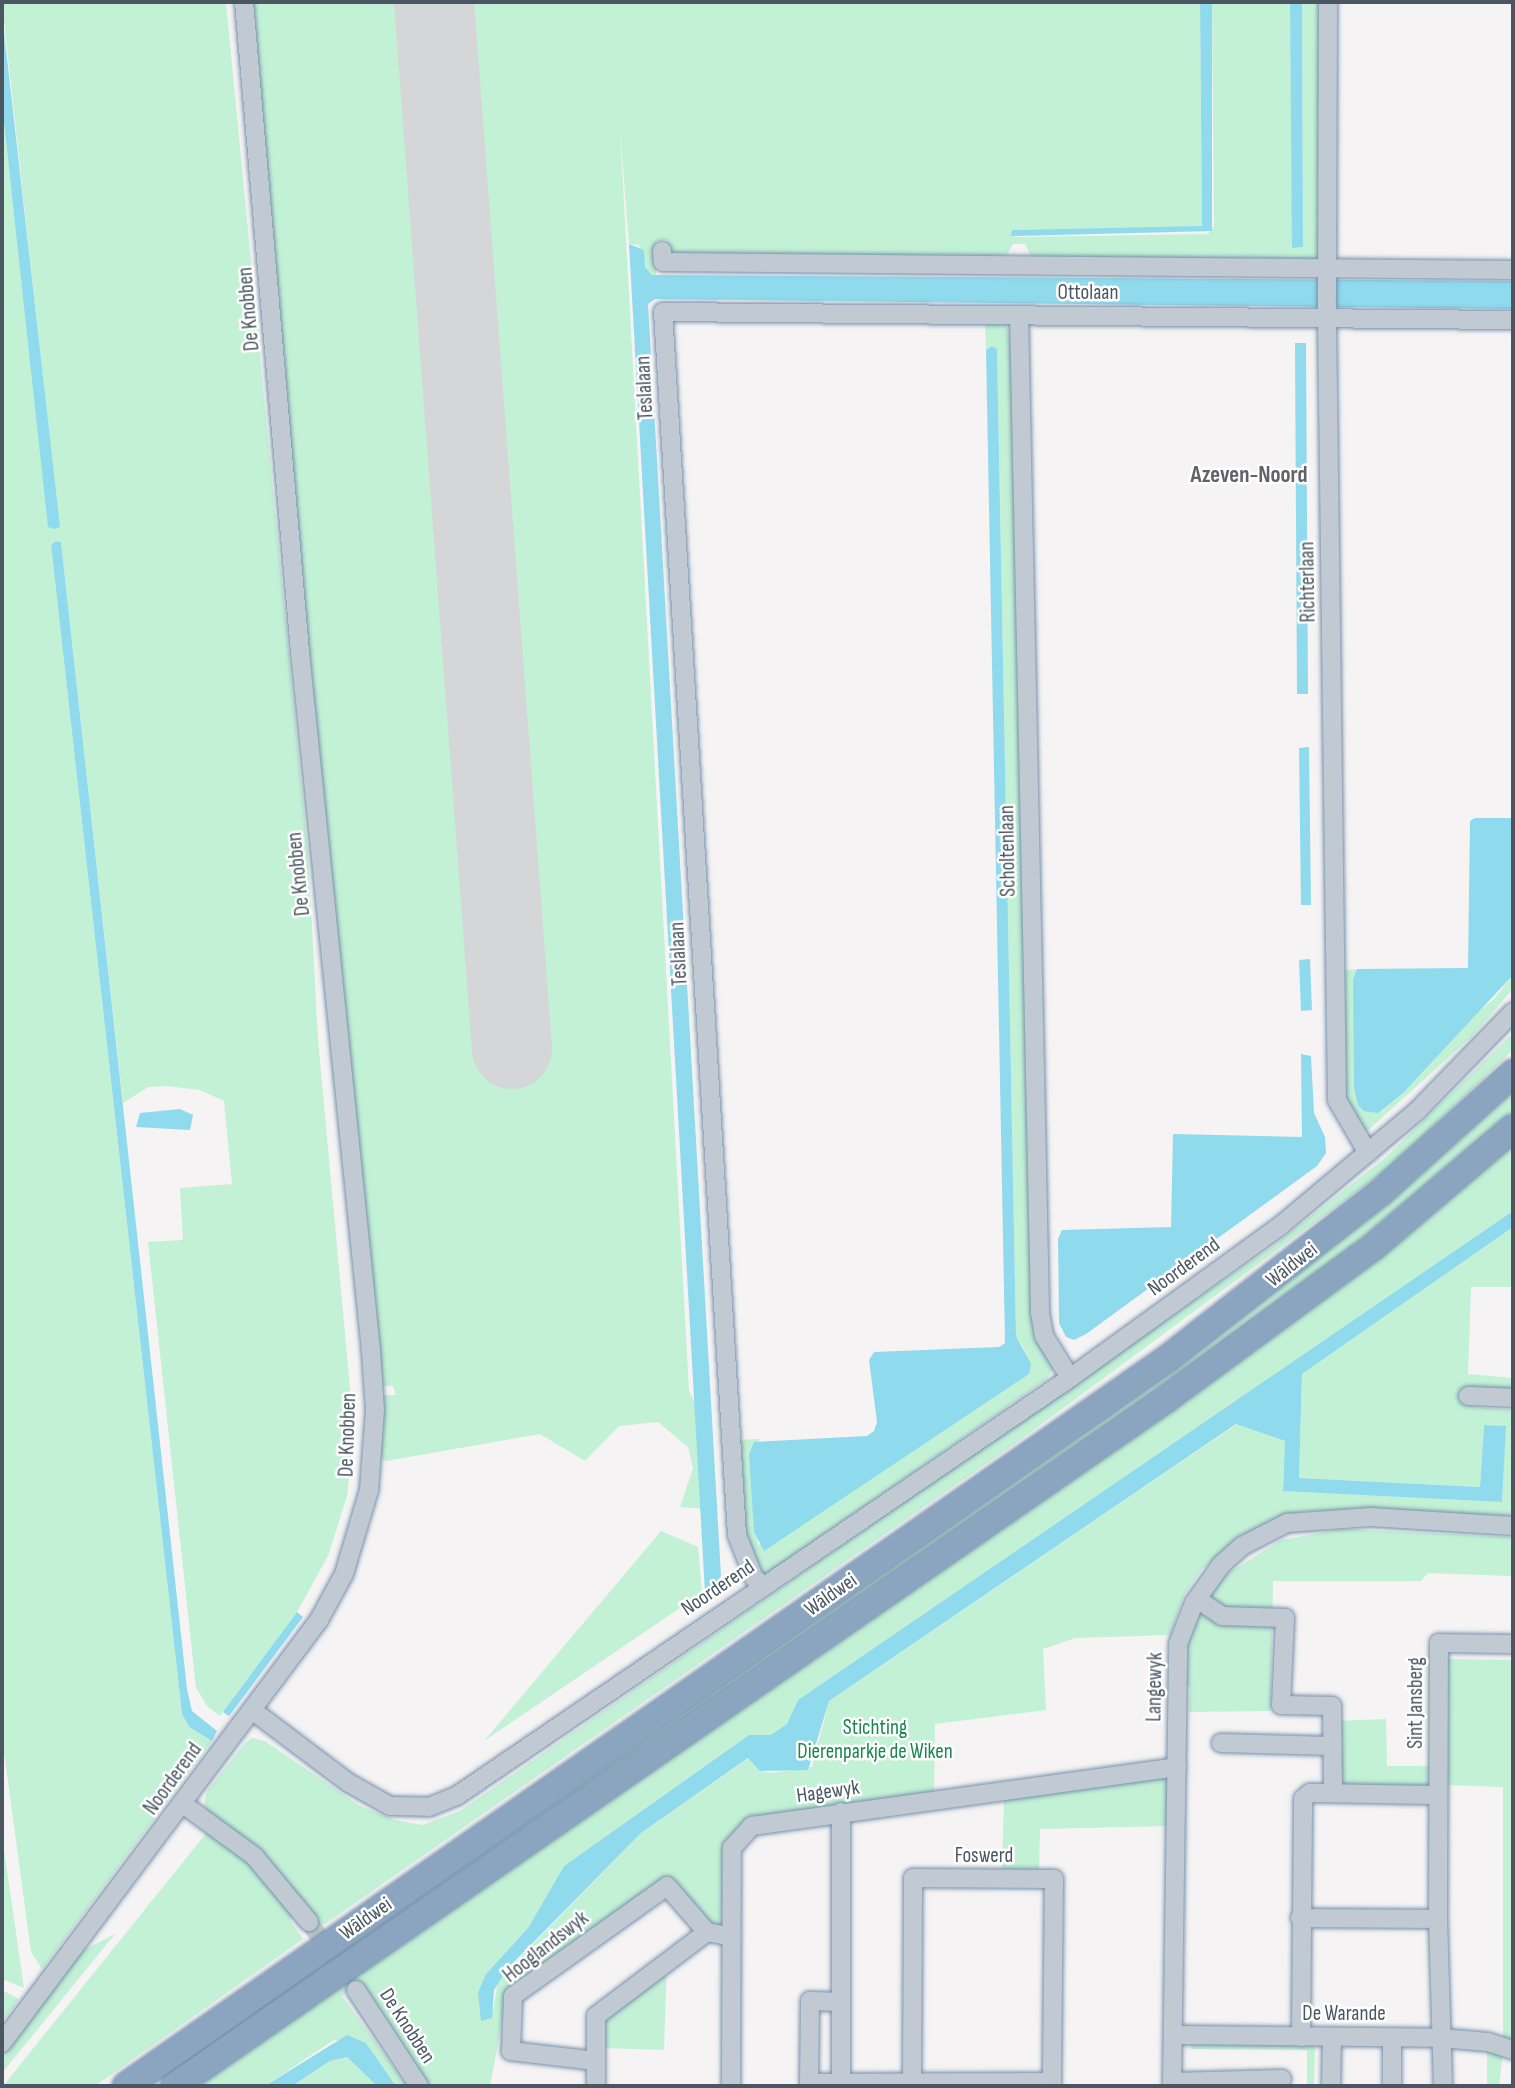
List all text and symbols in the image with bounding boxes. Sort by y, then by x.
street label: De Knobben [233,266,265,352]
street label: Ottolaan [1058,280,1118,306]
street label: Teslalaan [631,355,659,421]
district label: Azeven-Noord [1191,461,1307,489]
street label: Richterlaan [1295,541,1321,623]
street label: Scholtenlaan [995,805,1021,897]
street label: De Knobben [282,831,316,917]
street label: Teslalaan [665,921,693,987]
street label: Noorderend [1143,1232,1225,1302]
street label: Wâldwei [1261,1237,1323,1293]
street label: De Knobben [334,1393,362,1477]
street label: Noorderend [677,1554,759,1622]
street label: Wâldwei [800,1568,862,1622]
street label: Langewyk [1142,1652,1168,1722]
street label: Sint Jansberg [1403,1657,1429,1749]
park label: Stichting Dierenparkje de Wiken [797,1715,953,1765]
street label: Noorderend [138,1738,208,1820]
street label: Hagewyk [795,1775,861,1809]
street label: Foswerd [955,1843,1013,1869]
street label: Wâldwei [335,1892,397,1946]
street label: Hooglandswyk [498,1906,594,1988]
street label: De Knobben [374,1984,440,2068]
street label: De Warande [1302,2001,1386,2027]

